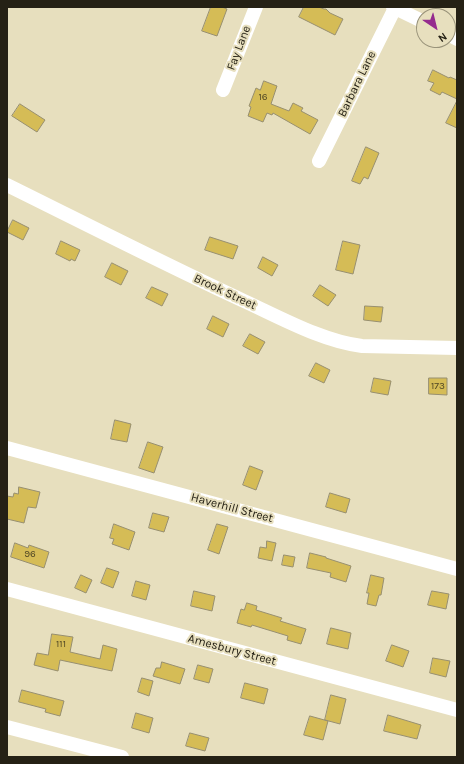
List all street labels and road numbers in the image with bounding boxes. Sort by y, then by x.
street label: Fay Lane [224,24,254,72]
street label: Barbara Lane [335,49,379,119]
street label: Brook Street [191,271,259,313]
street label: Haverhill Street [189,490,275,526]
street label: Amesbury Street [186,631,278,669]

